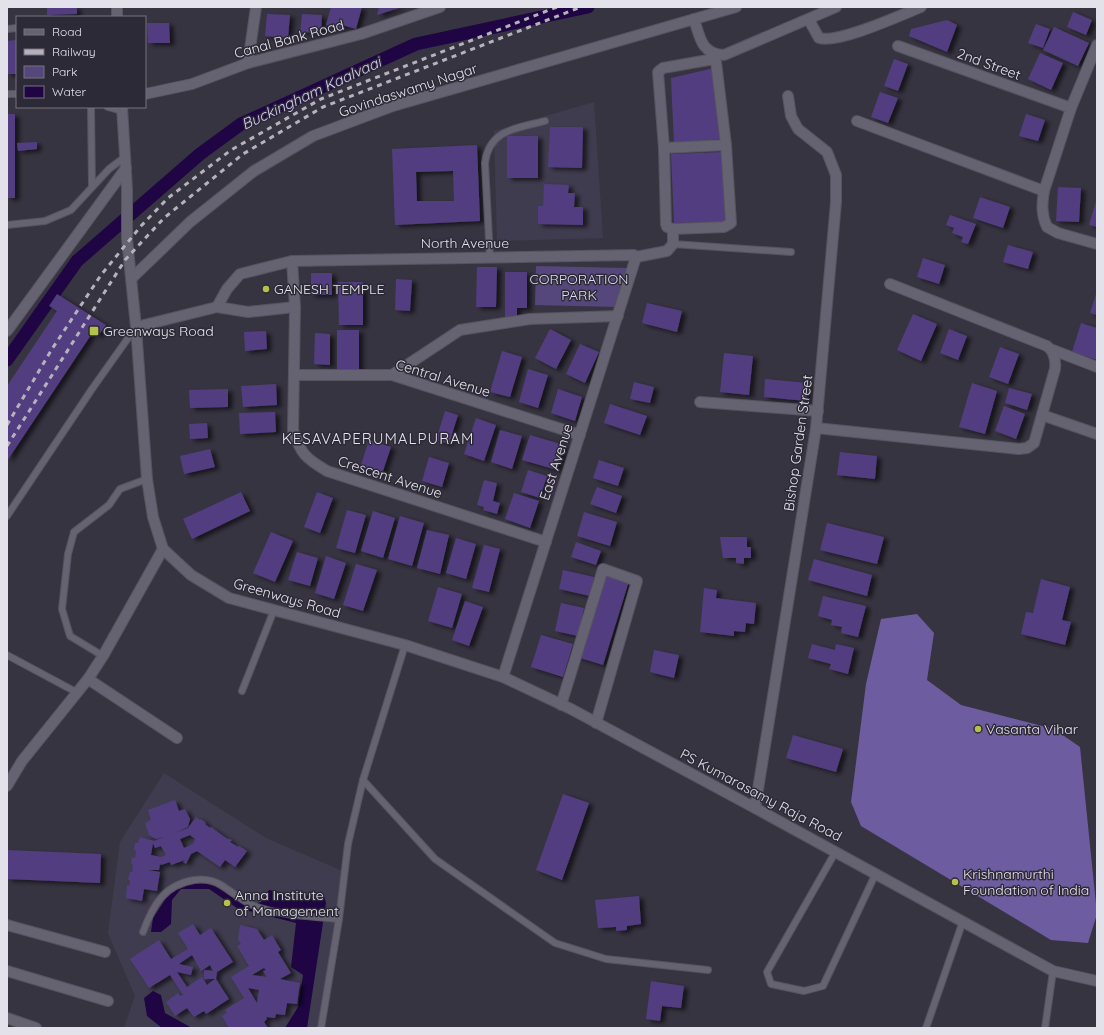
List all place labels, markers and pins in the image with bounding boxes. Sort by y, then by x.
place label: GANESH TEMPLE [274,280,384,298]
marker: GANESH TEMPLE [261,284,271,294]
place label: Greenways Road [103,322,214,340]
marker: Greenways Road [88,325,100,337]
place label: Vasanta Vihar [986,720,1079,738]
marker: Vasanta Vihar [973,724,983,734]
place label: Krishnamurthi Foundation of India [963,865,1089,899]
marker: Krishnamurthi Foundation of India [950,877,960,887]
place label: Anna Institute of Management [235,886,339,920]
marker: Anna Institute of Management [222,898,232,908]

